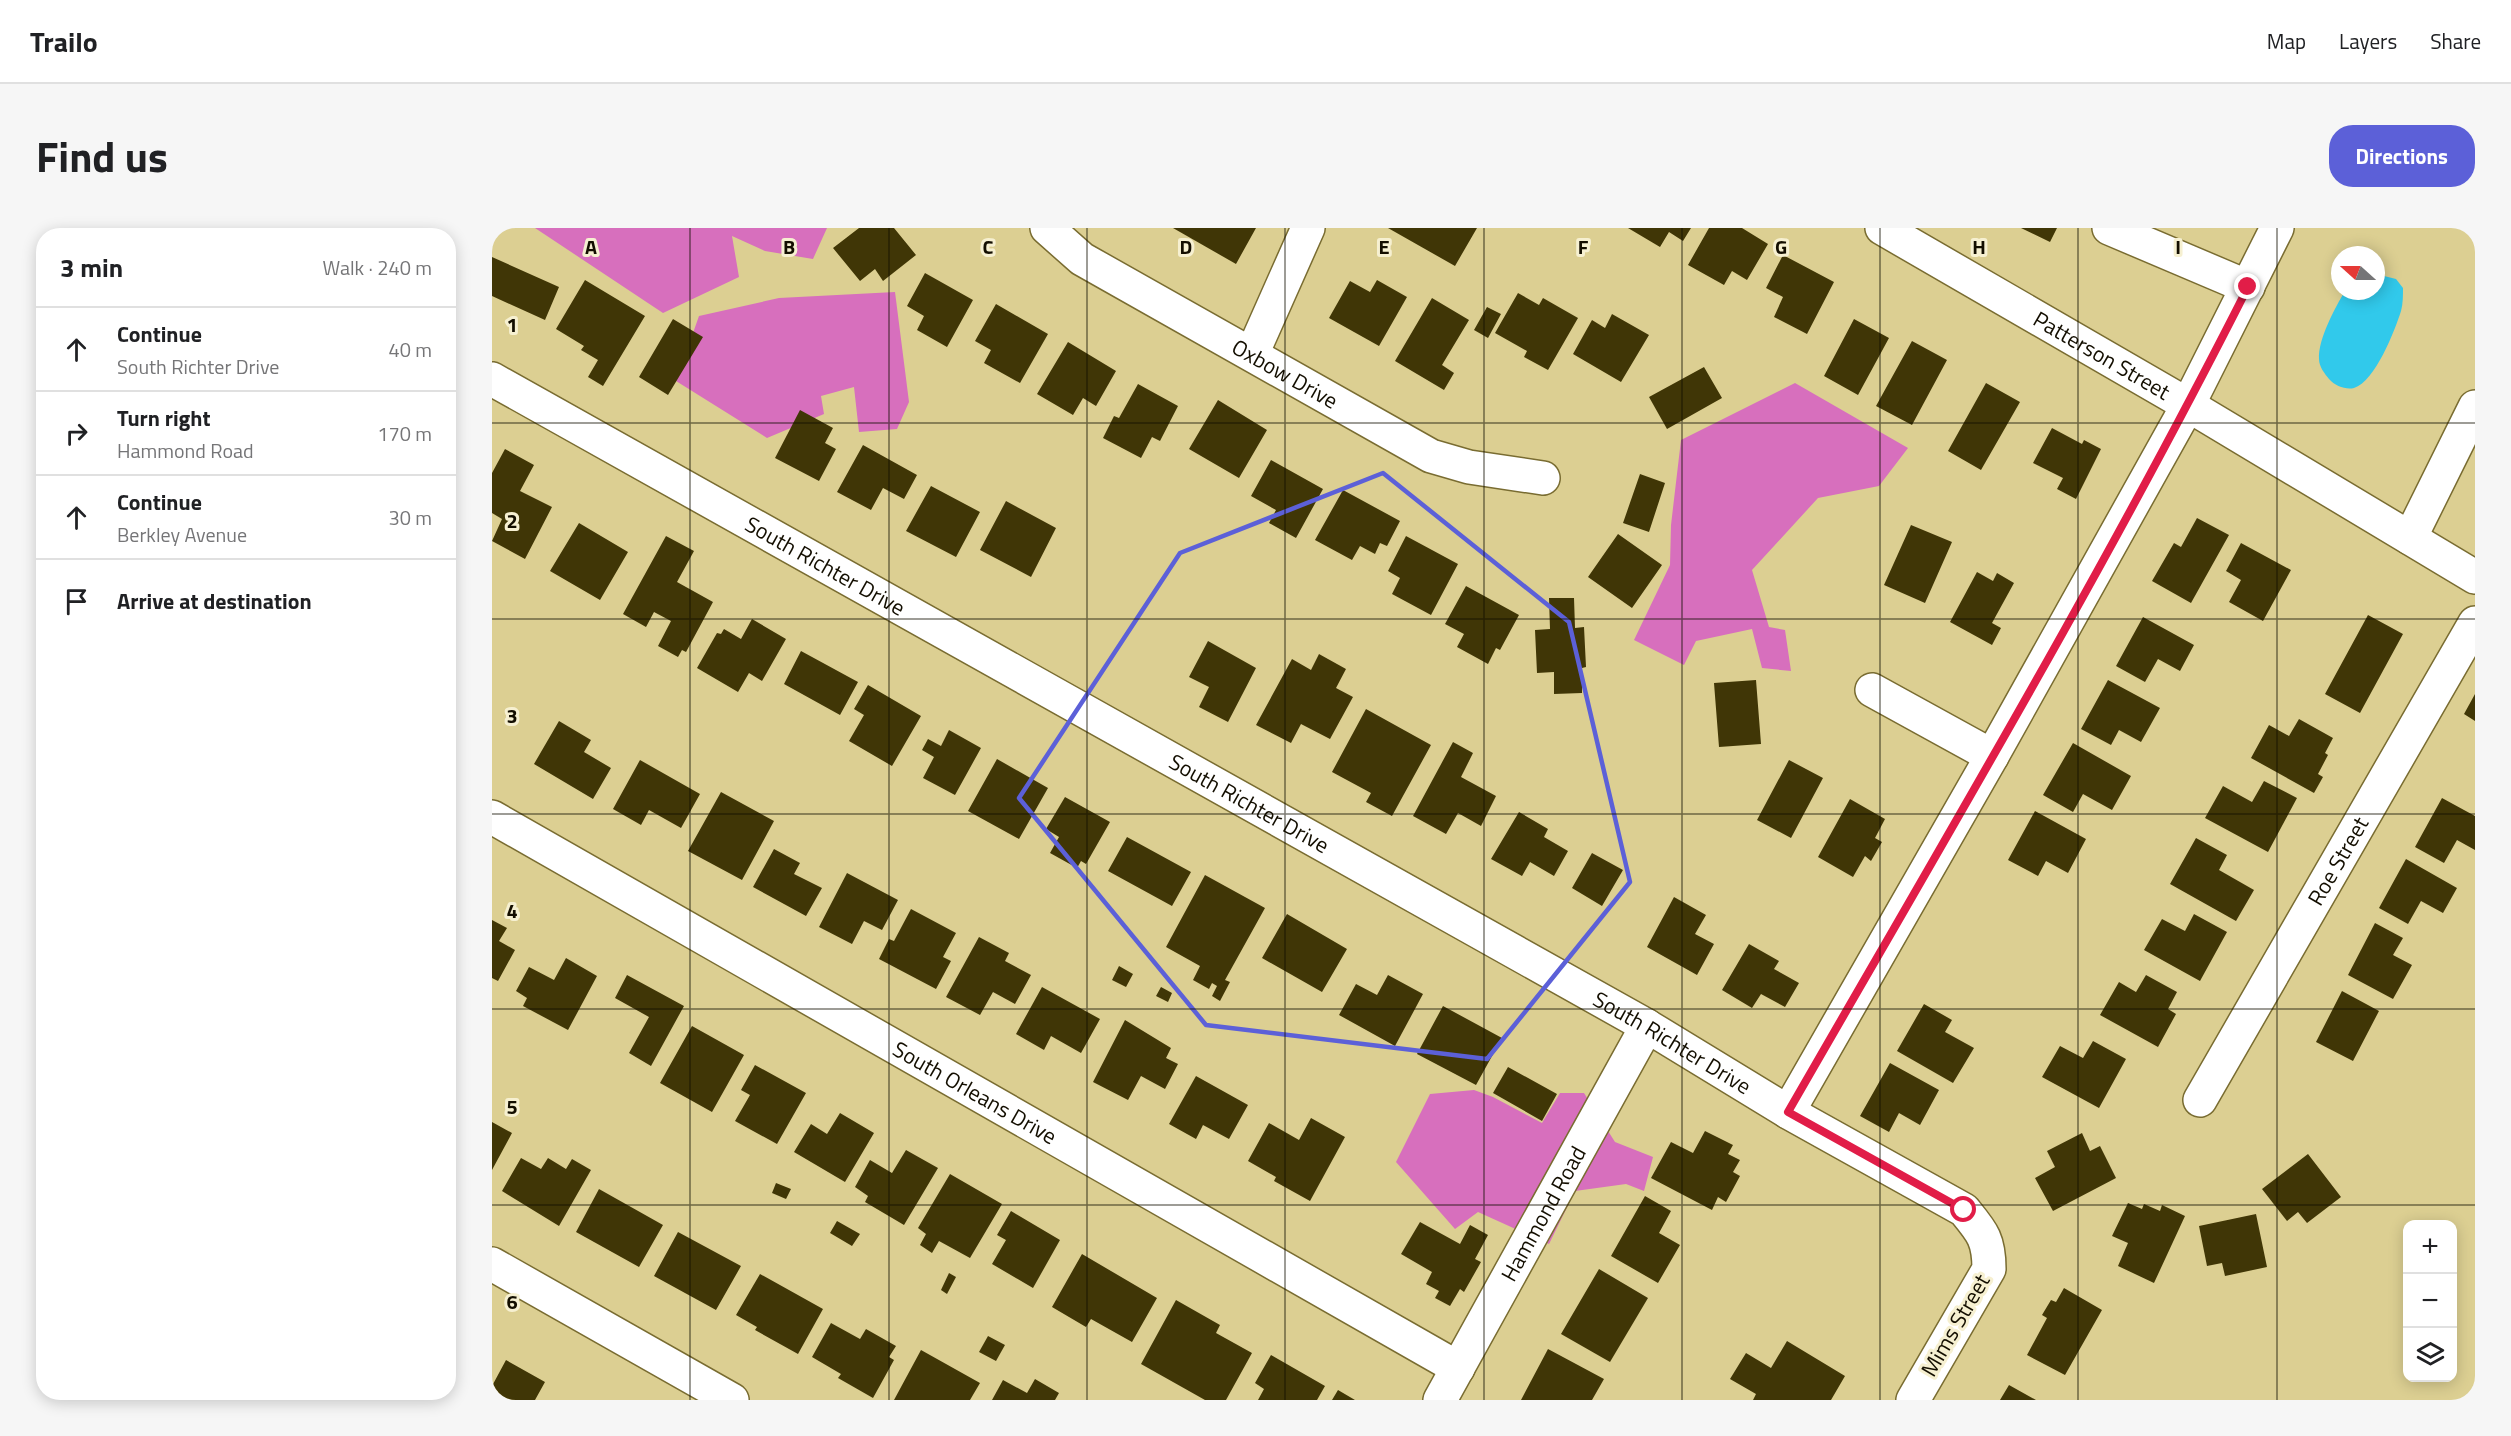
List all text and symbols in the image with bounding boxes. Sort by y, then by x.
text: Trailo [30,20,98,63]
text: Map [2267,25,2306,57]
text: Layers [2339,25,2397,57]
text: Share [2430,25,2481,57]
text: Find us [36,124,168,188]
button: Directions [2329,125,2475,187]
text: A [585,231,597,262]
text: B [783,231,795,262]
text: C [983,231,994,262]
text: D [1180,231,1192,262]
text: E [1378,231,1390,262]
text: F [1578,231,1589,262]
text: G [1775,231,1787,262]
text: H [1972,231,1986,262]
text: I [2175,231,2181,262]
north arrow [2331,246,2385,300]
text: 3 min [60,248,123,287]
text: Walk · 240 m [323,252,432,283]
route end [2234,273,2260,299]
street label: Patterson Street [2027,302,2177,408]
text: 1 [506,309,518,340]
text: Continue [117,317,202,351]
street label: Oxbow Drive [1226,330,1345,417]
icon: ahead [60,333,93,366]
text: 40 m [388,334,432,365]
text: South Richter Drive [117,351,279,382]
text: Turn right [117,401,211,435]
icon: right [60,417,93,450]
text: 170 m [377,418,432,449]
text: Hammond Road [117,435,254,466]
text: Continue [117,485,202,519]
icon: ahead [60,501,93,534]
text: 30 m [388,502,432,533]
text: 2 [506,505,518,536]
street label: South Richter Drive [739,507,912,624]
text: Berkley Avenue [117,519,247,550]
text: Arrive at destination [117,584,312,618]
icon: arrive [60,585,93,618]
text: 3 [506,700,518,731]
street label: South Richter Drive [1163,745,1336,862]
street label: Roe Street [2299,810,2377,912]
text: 4 [506,895,518,926]
street label: South Richter Drive [1587,982,1758,1103]
street label: South Orleans Drive [887,1032,1063,1153]
text: 5 [506,1091,518,1122]
street label: Hammond Road [1492,1140,1594,1288]
route start [1950,1196,1976,1222]
map controls [2403,1220,2457,1382]
button: + [2403,1220,2457,1274]
street label: Mims Street [1912,1267,1998,1383]
button: − [2403,1274,2457,1328]
text: 6 [506,1286,518,1317]
button: layers [2403,1328,2457,1382]

